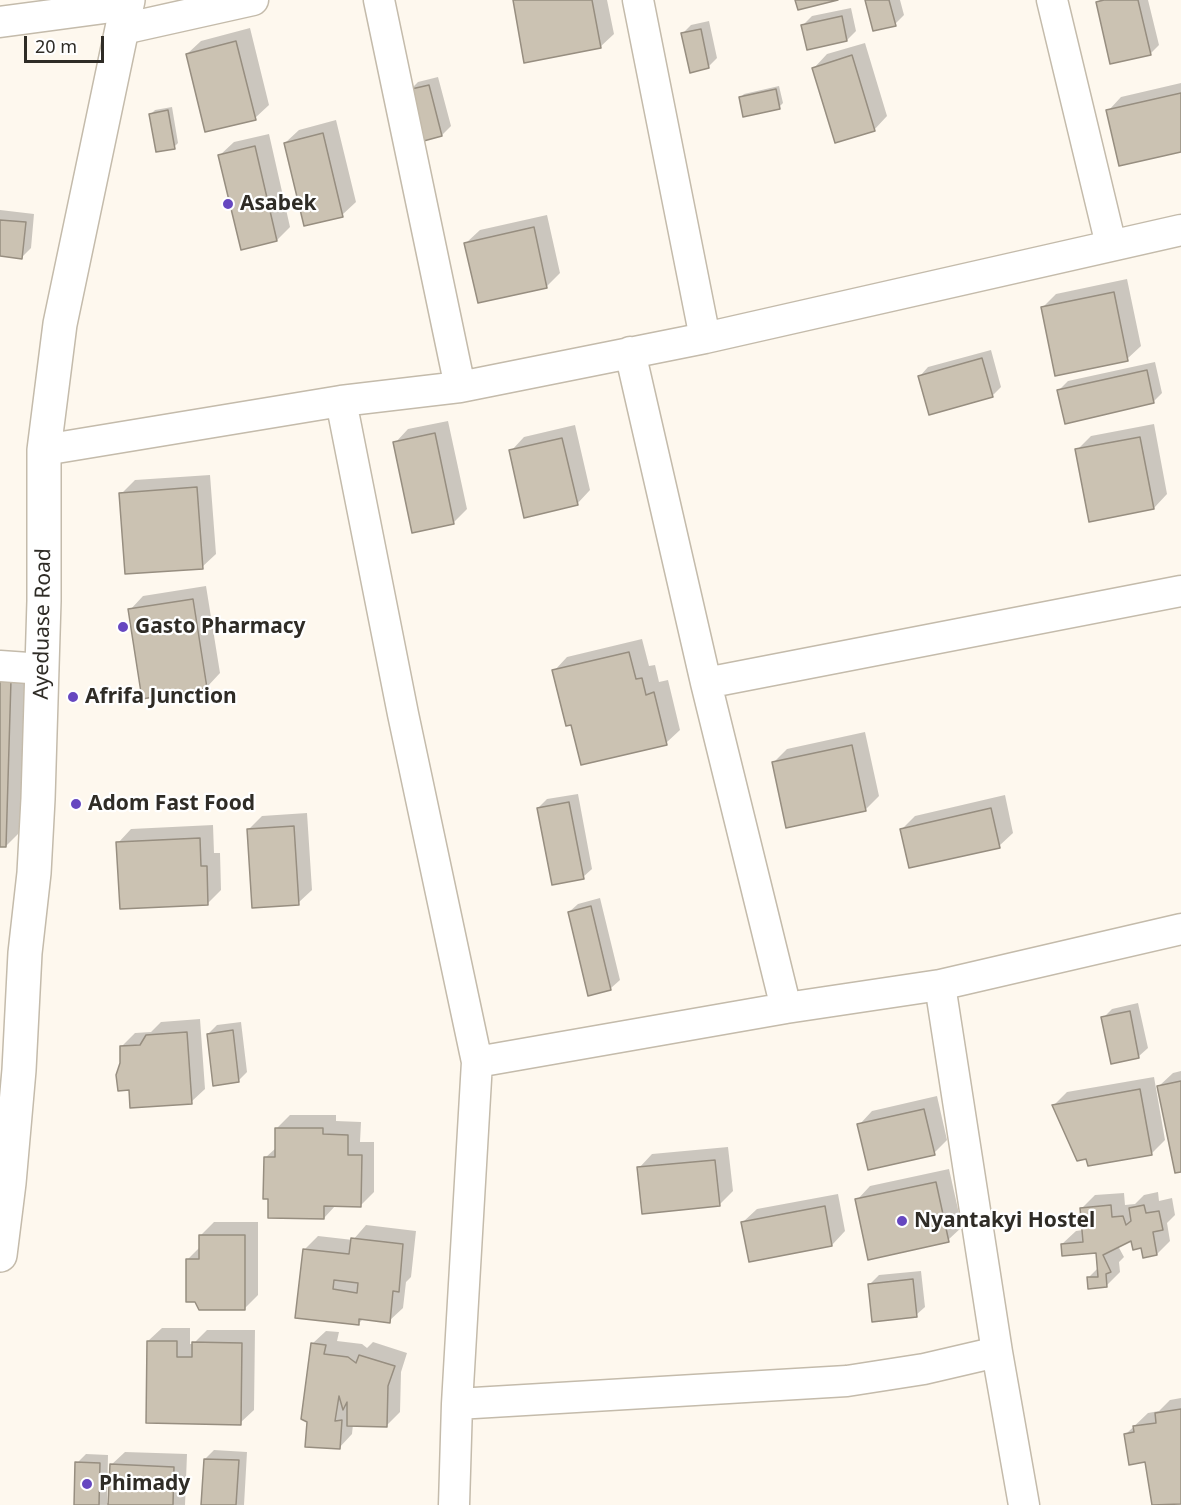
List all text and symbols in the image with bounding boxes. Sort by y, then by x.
scale bar [27,24,106,62]
text: 20 m [35,34,77,58]
place label: Asabek [240,191,316,217]
marker: Asabek [221,197,235,211]
street label: Ayeduase Road [29,548,57,700]
place label: Gasto Pharmacy [135,614,306,640]
marker: Gasto Pharmacy [116,620,130,634]
place label: Afrifa Junction [85,684,237,710]
marker: Afrifa Junction [66,690,80,704]
place label: Adom Fast Food [88,791,255,817]
marker: Adom Fast Food [69,797,83,811]
place label: Nyantakyi Hostel [914,1208,1095,1234]
marker: Nyantakyi Hostel [895,1214,909,1228]
place label: Phimady [99,1471,190,1497]
marker: Phimady [80,1477,94,1491]

